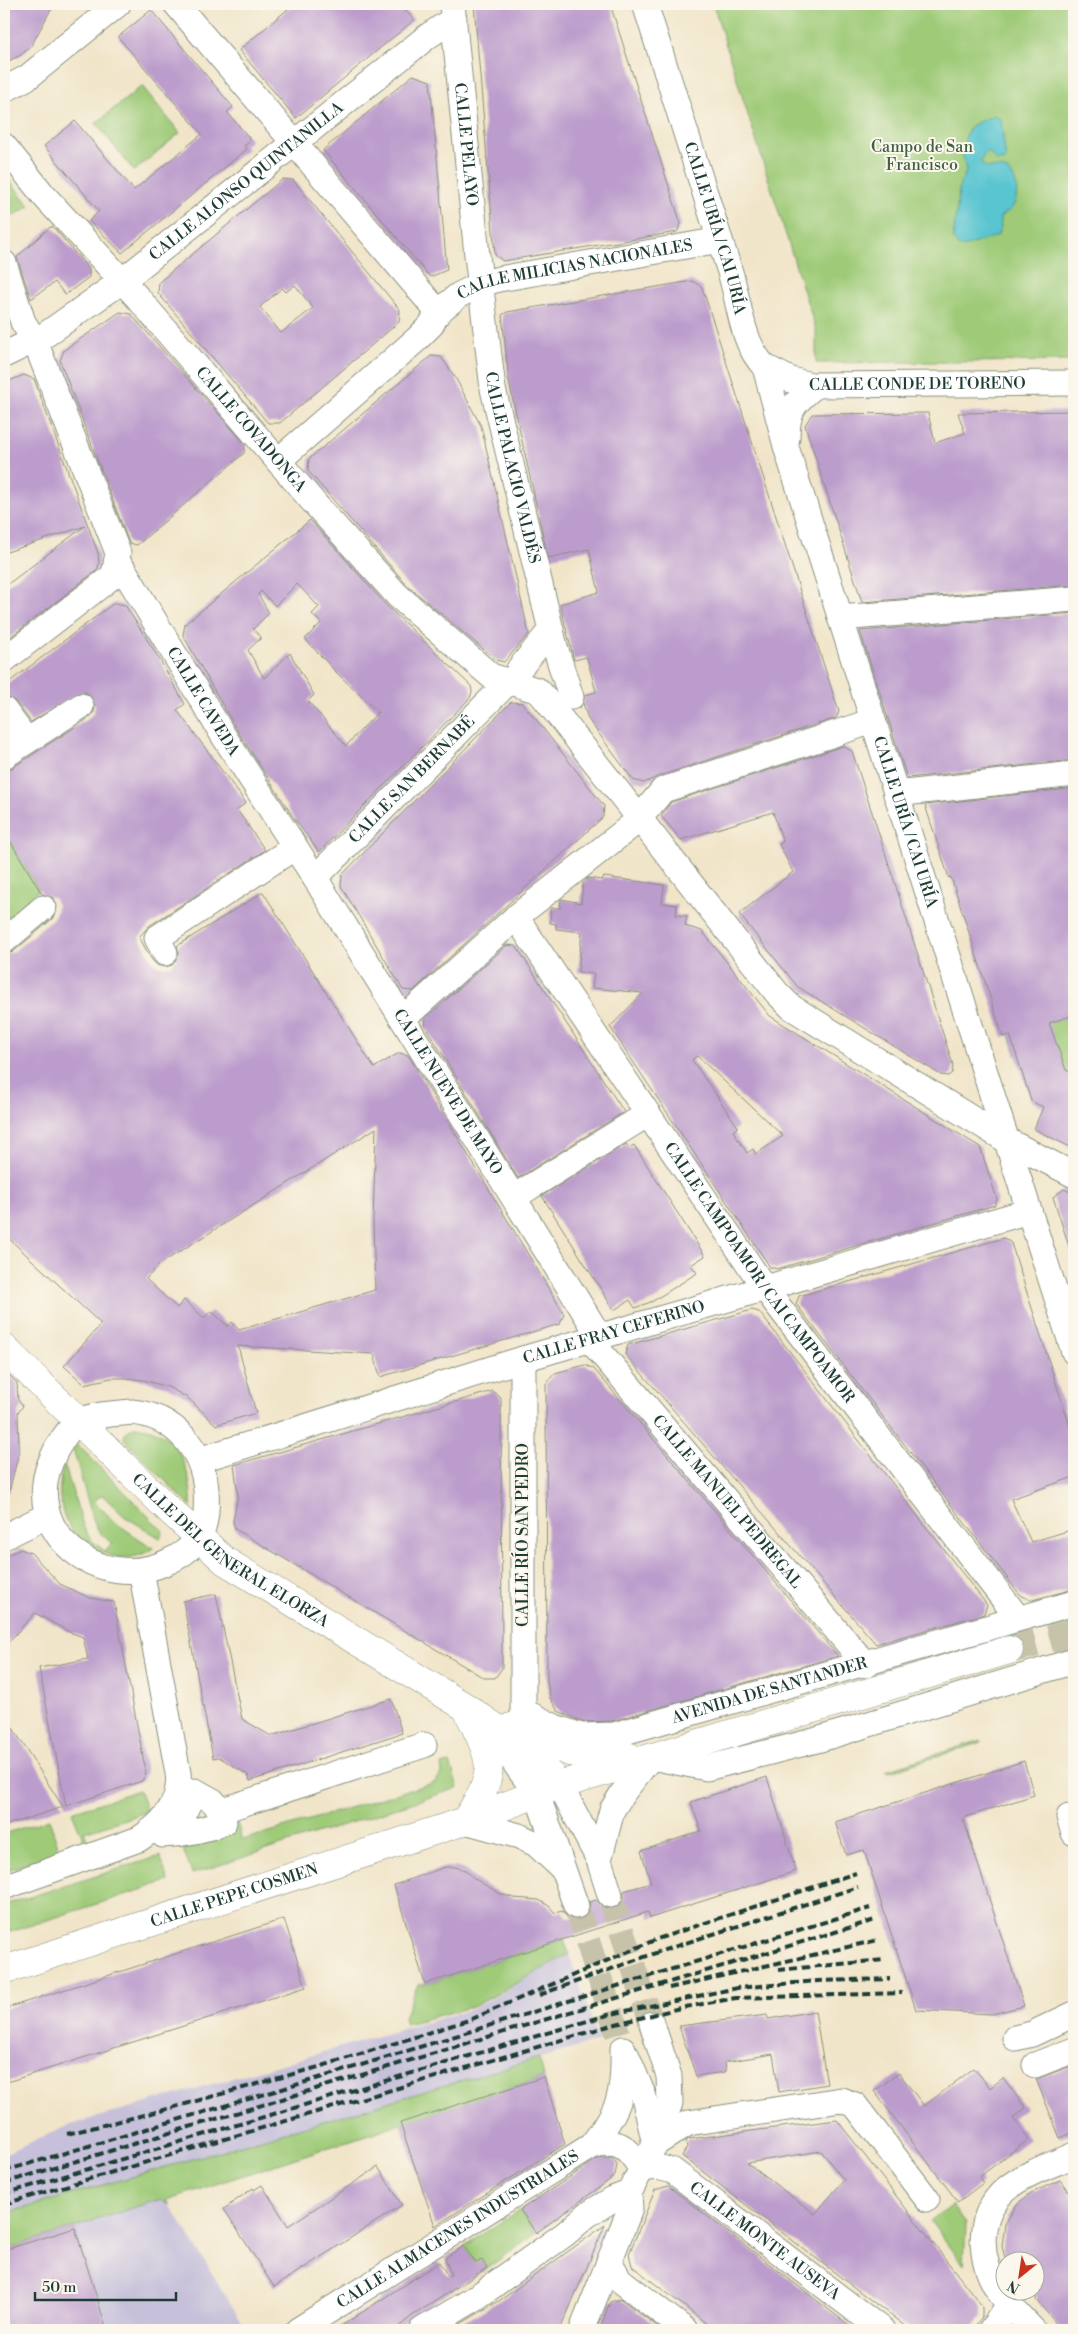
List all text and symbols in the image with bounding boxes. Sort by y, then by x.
street label: CALLE PELAYO [450,82,482,207]
street label: CALLE ALONSO QUINTANILLA [145,97,348,265]
park label: Campo de San Francisco [871,137,973,175]
street label: CALLE URÍA / CAI URÍA [679,140,750,317]
street label: CALLE MILICIAS NACIONALES [454,235,694,304]
street label: CALLE COVADONGA [191,362,311,497]
street label: CALLE PALACIO VALDÉS [481,370,545,566]
street label: CALLE CONDE DE TORENO [809,373,1026,395]
street label: CALLE CAVEDA [163,643,244,760]
street label: CALLE SAN BERNABÉ [344,710,479,848]
street label: CALLE URÍA / CAI URÍA [869,734,942,912]
street label: CALLE NUEVE DE MAYO [389,1005,507,1179]
street label: CALLE CAMPOAMOR / CAI CAMPOAMOR [660,1138,860,1408]
street label: CALLE FRAY CEFERINO [520,1296,707,1369]
street label: CALLE MANUEL PEDREGAL [648,1411,807,1593]
street label: CALLE RÍO SAN PEDRO [511,1443,533,1627]
street label: CALLE DEL GENERAL ELORZA [128,1469,333,1632]
street label: AVENIDA DE SANTANDER [668,1653,870,1728]
street label: CALLE PEPE COSMEN [148,1859,321,1932]
street label: CALLE ALMACENES INDUSTRIALES [333,2146,583,2313]
street label: CALLE MONTE AUSEVA [686,2177,845,2305]
north arrow [996,2252,1046,2302]
scale bar [35,2269,176,2301]
text: N [1005,2276,1023,2297]
text: 50 m [42,2278,76,2297]

